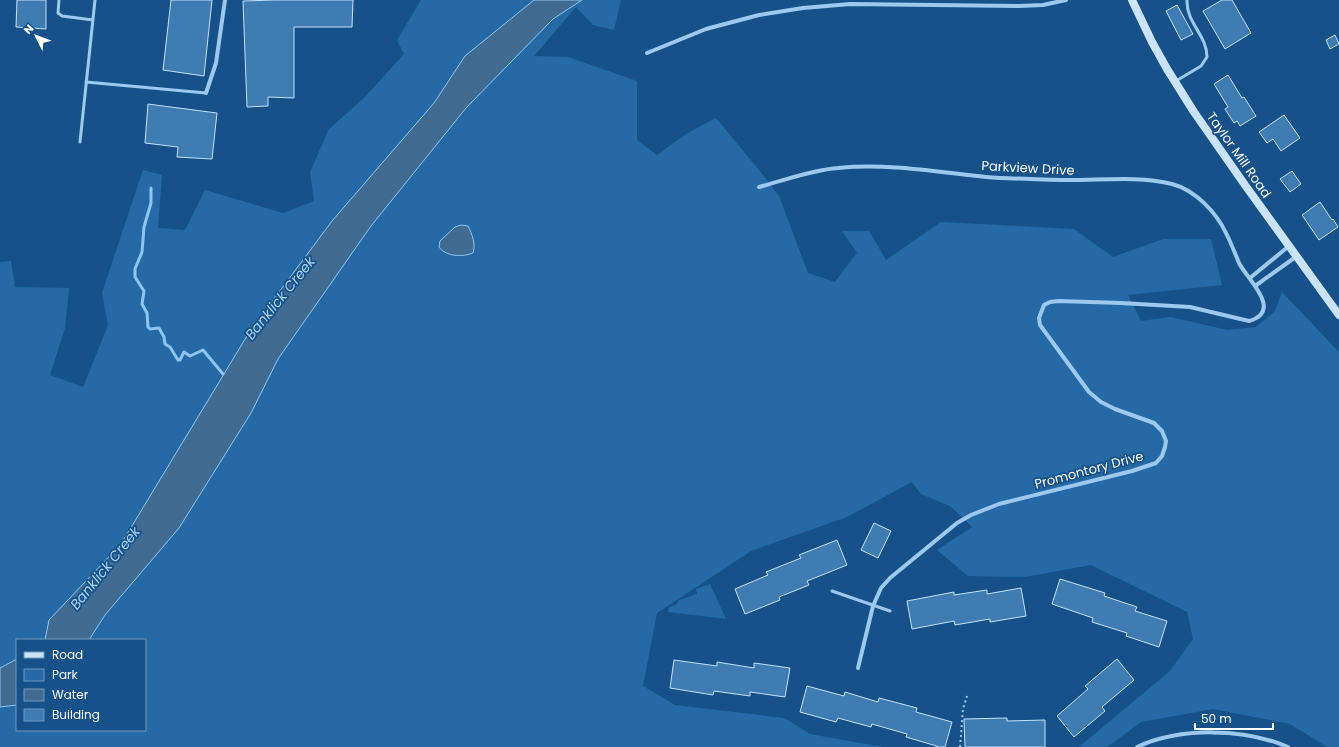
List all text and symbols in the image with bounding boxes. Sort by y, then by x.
north arrow [16,16,56,56]
text: N [20,21,37,38]
street label: Taylor Mill Road [1202,108,1276,202]
street label: Parkview Drive [981,156,1075,180]
water label: Banklick Creek [240,252,320,344]
street label: Promontory Drive [1032,446,1146,494]
water label: Banklick Creek [65,522,145,614]
legend [16,639,146,731]
text: Road [52,646,83,663]
text: Park [52,666,79,683]
text: Water [52,686,89,703]
scale bar [1195,705,1273,731]
text: Building [52,706,100,723]
text: 50 m [1201,710,1232,727]

